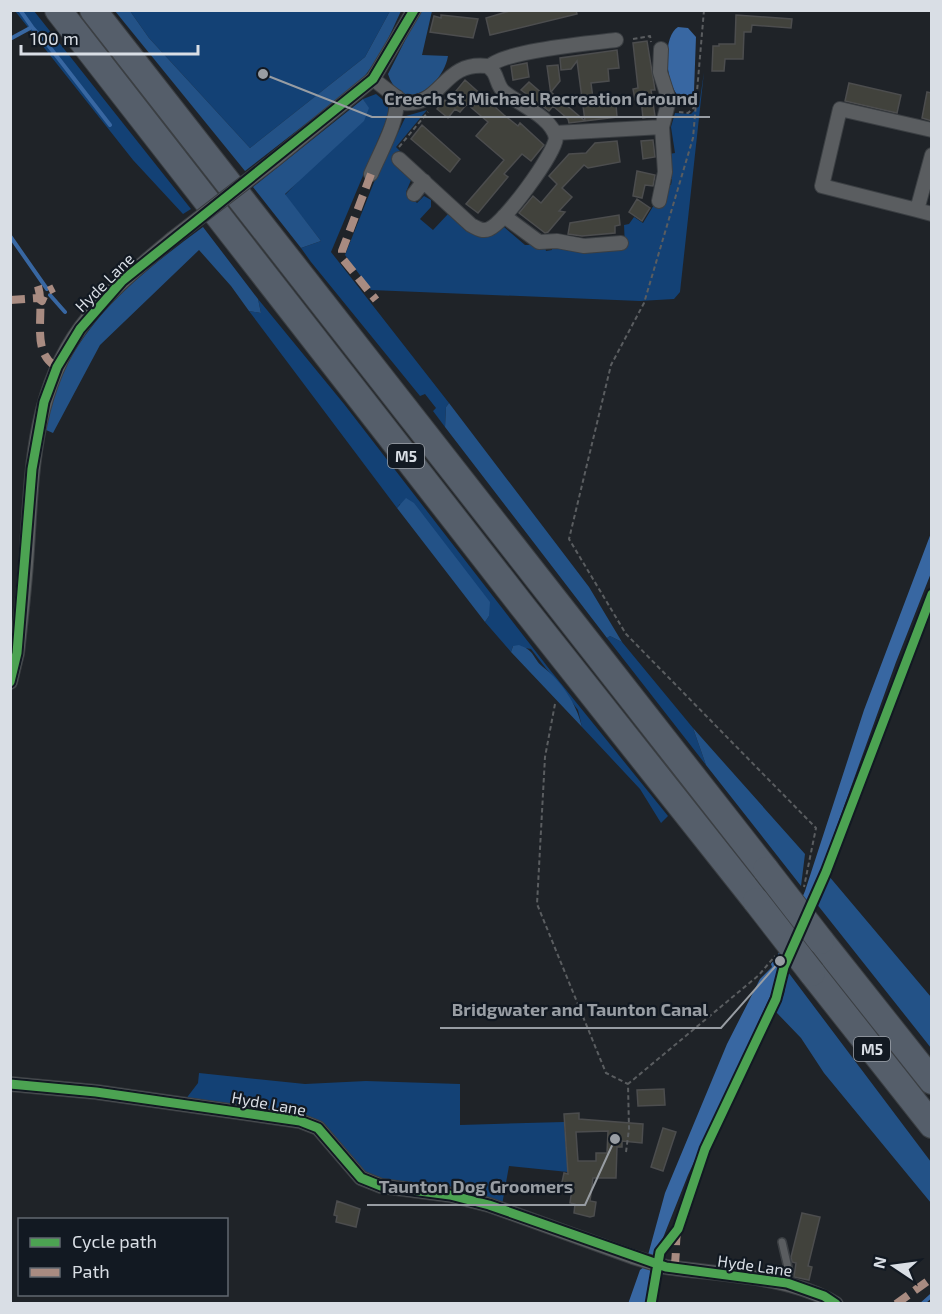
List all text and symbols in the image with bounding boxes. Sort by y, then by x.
scale bar [21,18,198,56]
text: 100 m [30,27,79,49]
callout: Creech St Michael Recreation Ground [372,81,710,117]
text: Creech St Michael Recreation Ground [384,87,698,109]
street label: Hyde Lane [71,249,137,315]
road number: M5 [388,444,424,468]
callout: Bridgwater and Taunton Canal [440,992,721,1028]
text: Bridgwater and Taunton Canal [452,998,708,1020]
road number: M5 [854,1037,890,1061]
street label: Hyde Lane [230,1087,308,1119]
callout: Taunton Dog Groomers [367,1169,585,1205]
text: Taunton Dog Groomers [379,1175,573,1197]
legend [18,1218,228,1296]
text: Cycle path [72,1230,157,1252]
north arrow [864,1236,924,1296]
street label: Hyde Lane [716,1250,794,1280]
text: N [868,1255,889,1270]
text: Path [72,1260,110,1282]

